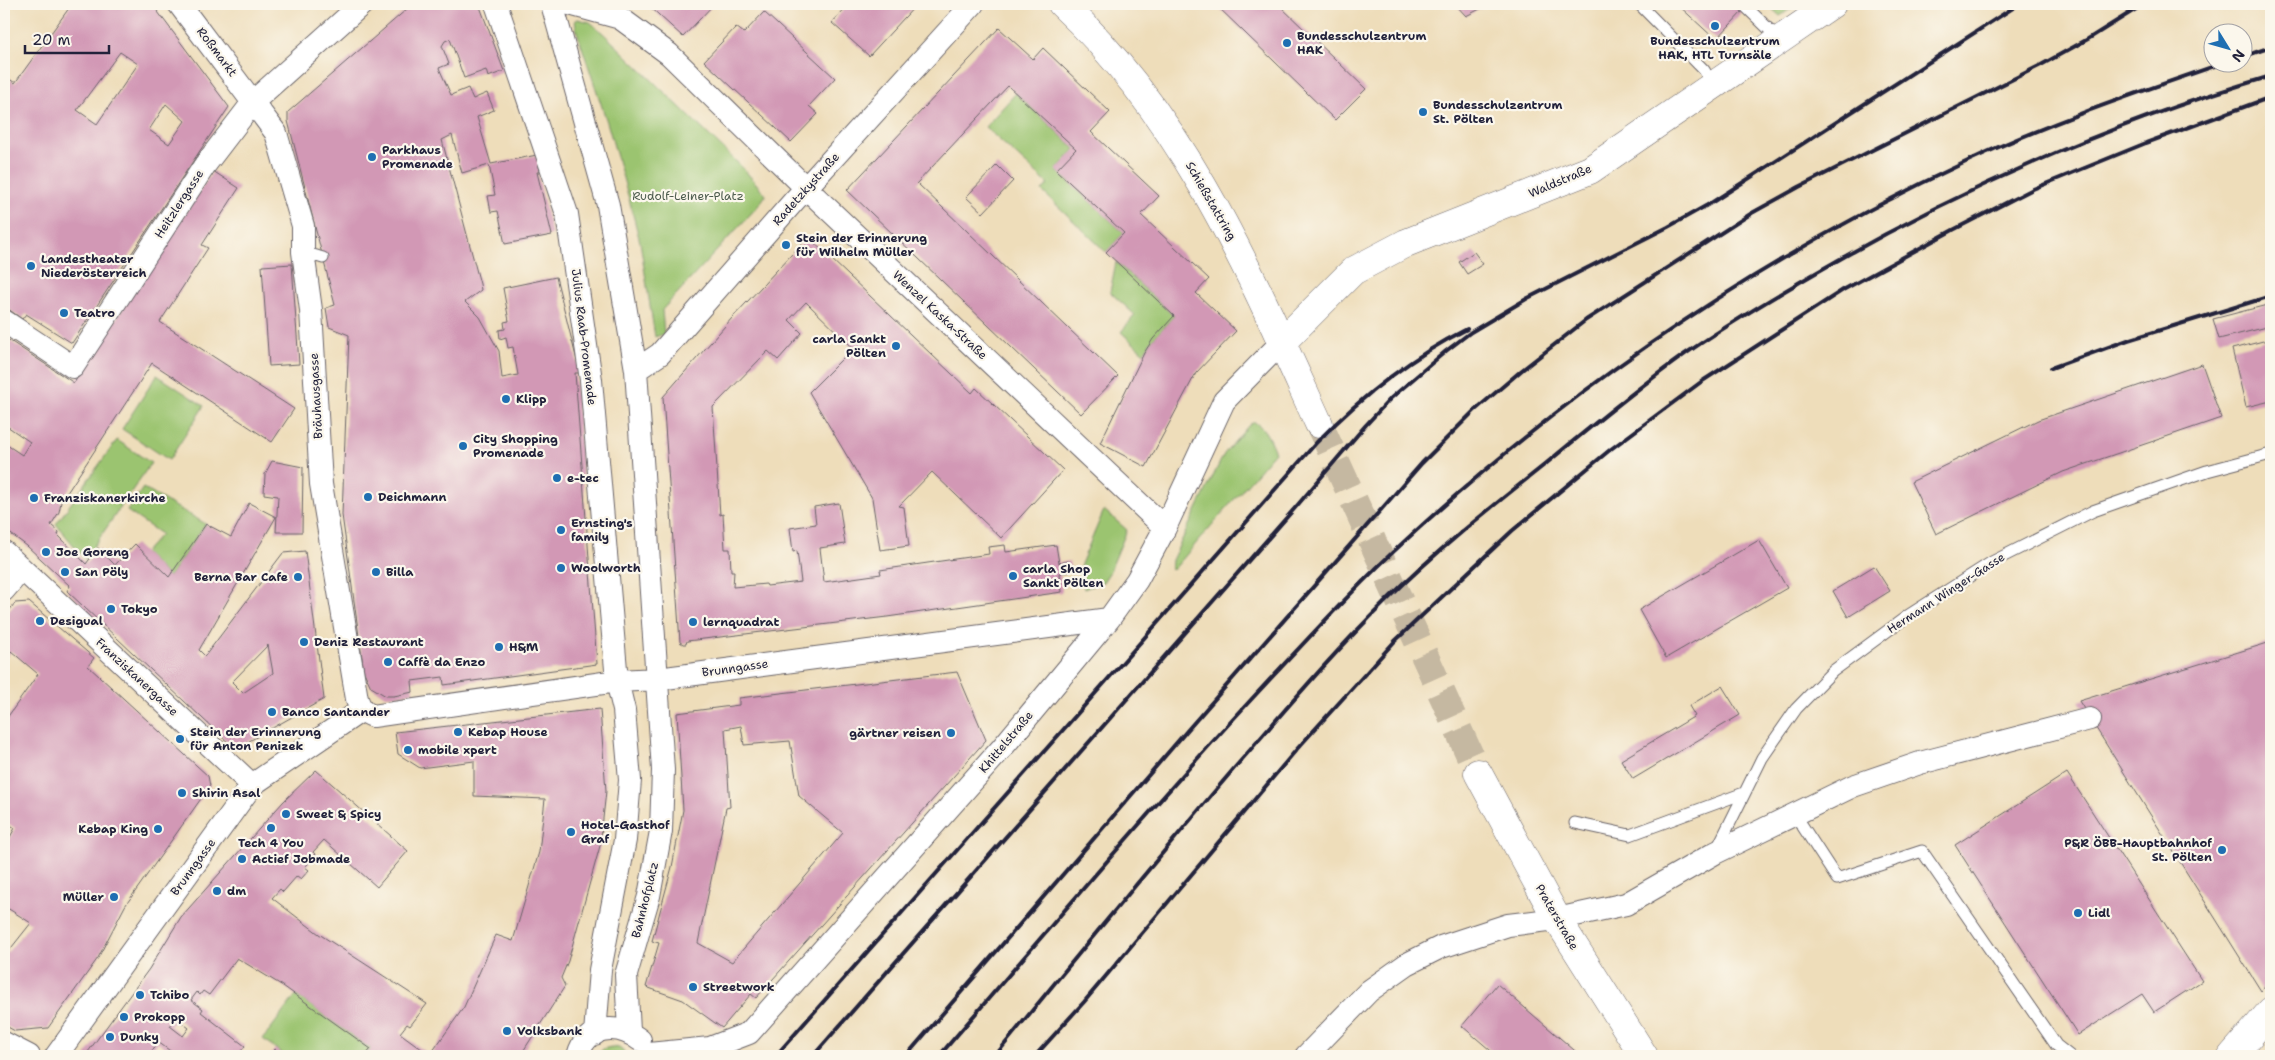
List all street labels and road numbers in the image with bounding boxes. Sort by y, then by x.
street label: Roßmarkt [193,24,241,80]
street label: Radetzkystraße [769,149,843,229]
street label: Schießstattring [1182,159,1240,243]
street label: Waldstraße [1526,160,1594,201]
street label: Heitzlergasse [151,166,207,241]
street label: Wenzel Kaska-Straße [889,267,991,363]
street label: Julius Raab-Promenade [568,268,600,406]
street label: Bräuhausgasse [306,352,326,439]
street label: Hermann Winger-Gasse [1884,549,2008,637]
street label: Franziskanergasse [92,634,182,720]
street label: Brunngasse [701,655,769,681]
street label: Khittelstraße [975,708,1037,776]
street label: Brunngasse [167,835,219,899]
street label: Bahnhofplatz [628,860,662,940]
street label: Praterstraße [1532,881,1582,953]

